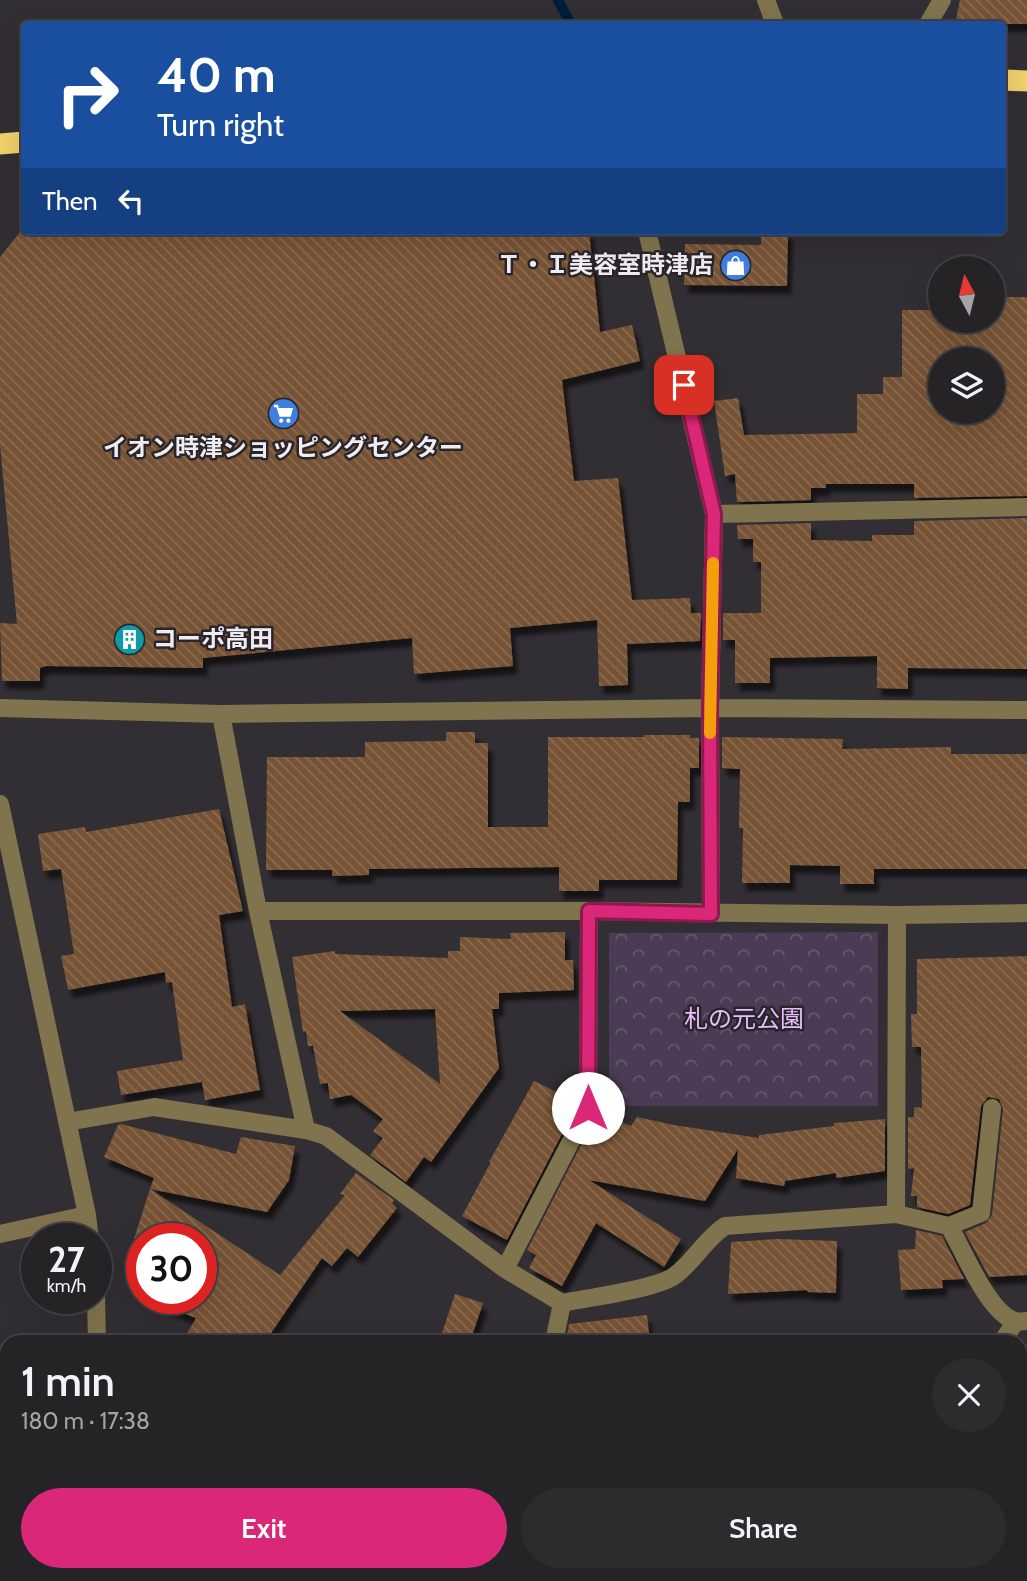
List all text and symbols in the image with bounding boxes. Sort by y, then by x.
text: 40 m [157,45,276,104]
icon: right [42,49,133,140]
text: Turn right [157,105,284,144]
icon: left [112,182,150,220]
text: Then [42,185,98,217]
shop icon: Ｔ・Ｉ美容室時津店 [719,248,753,282]
place label: Ｔ・Ｉ美容室時津店 [497,250,713,279]
north arrow [928,256,1004,332]
map controls [928,256,1005,424]
button: layers [928,347,1005,424]
pin [654,355,714,415]
icon: arrive [665,366,703,404]
supermarket icon: イオン時津ショッピングセンター [266,397,300,431]
place label: イオン時津ショッピングセンター [103,433,463,462]
building icon: コーポ高田 [113,622,147,656]
place label: コーポ高田 [153,624,273,653]
park label: 札の元公園 [684,1004,804,1033]
position arrow [551,1071,625,1145]
speed limit sign: 30 [126,1223,217,1314]
text: 27 [48,1238,85,1281]
text: km/h [47,1275,86,1297]
text: 1 min [21,1355,115,1407]
button: close [932,1358,1006,1432]
text: 180 m · 17:38 [21,1407,150,1435]
button: Exit [21,1488,507,1568]
button: Share [521,1488,1006,1568]

